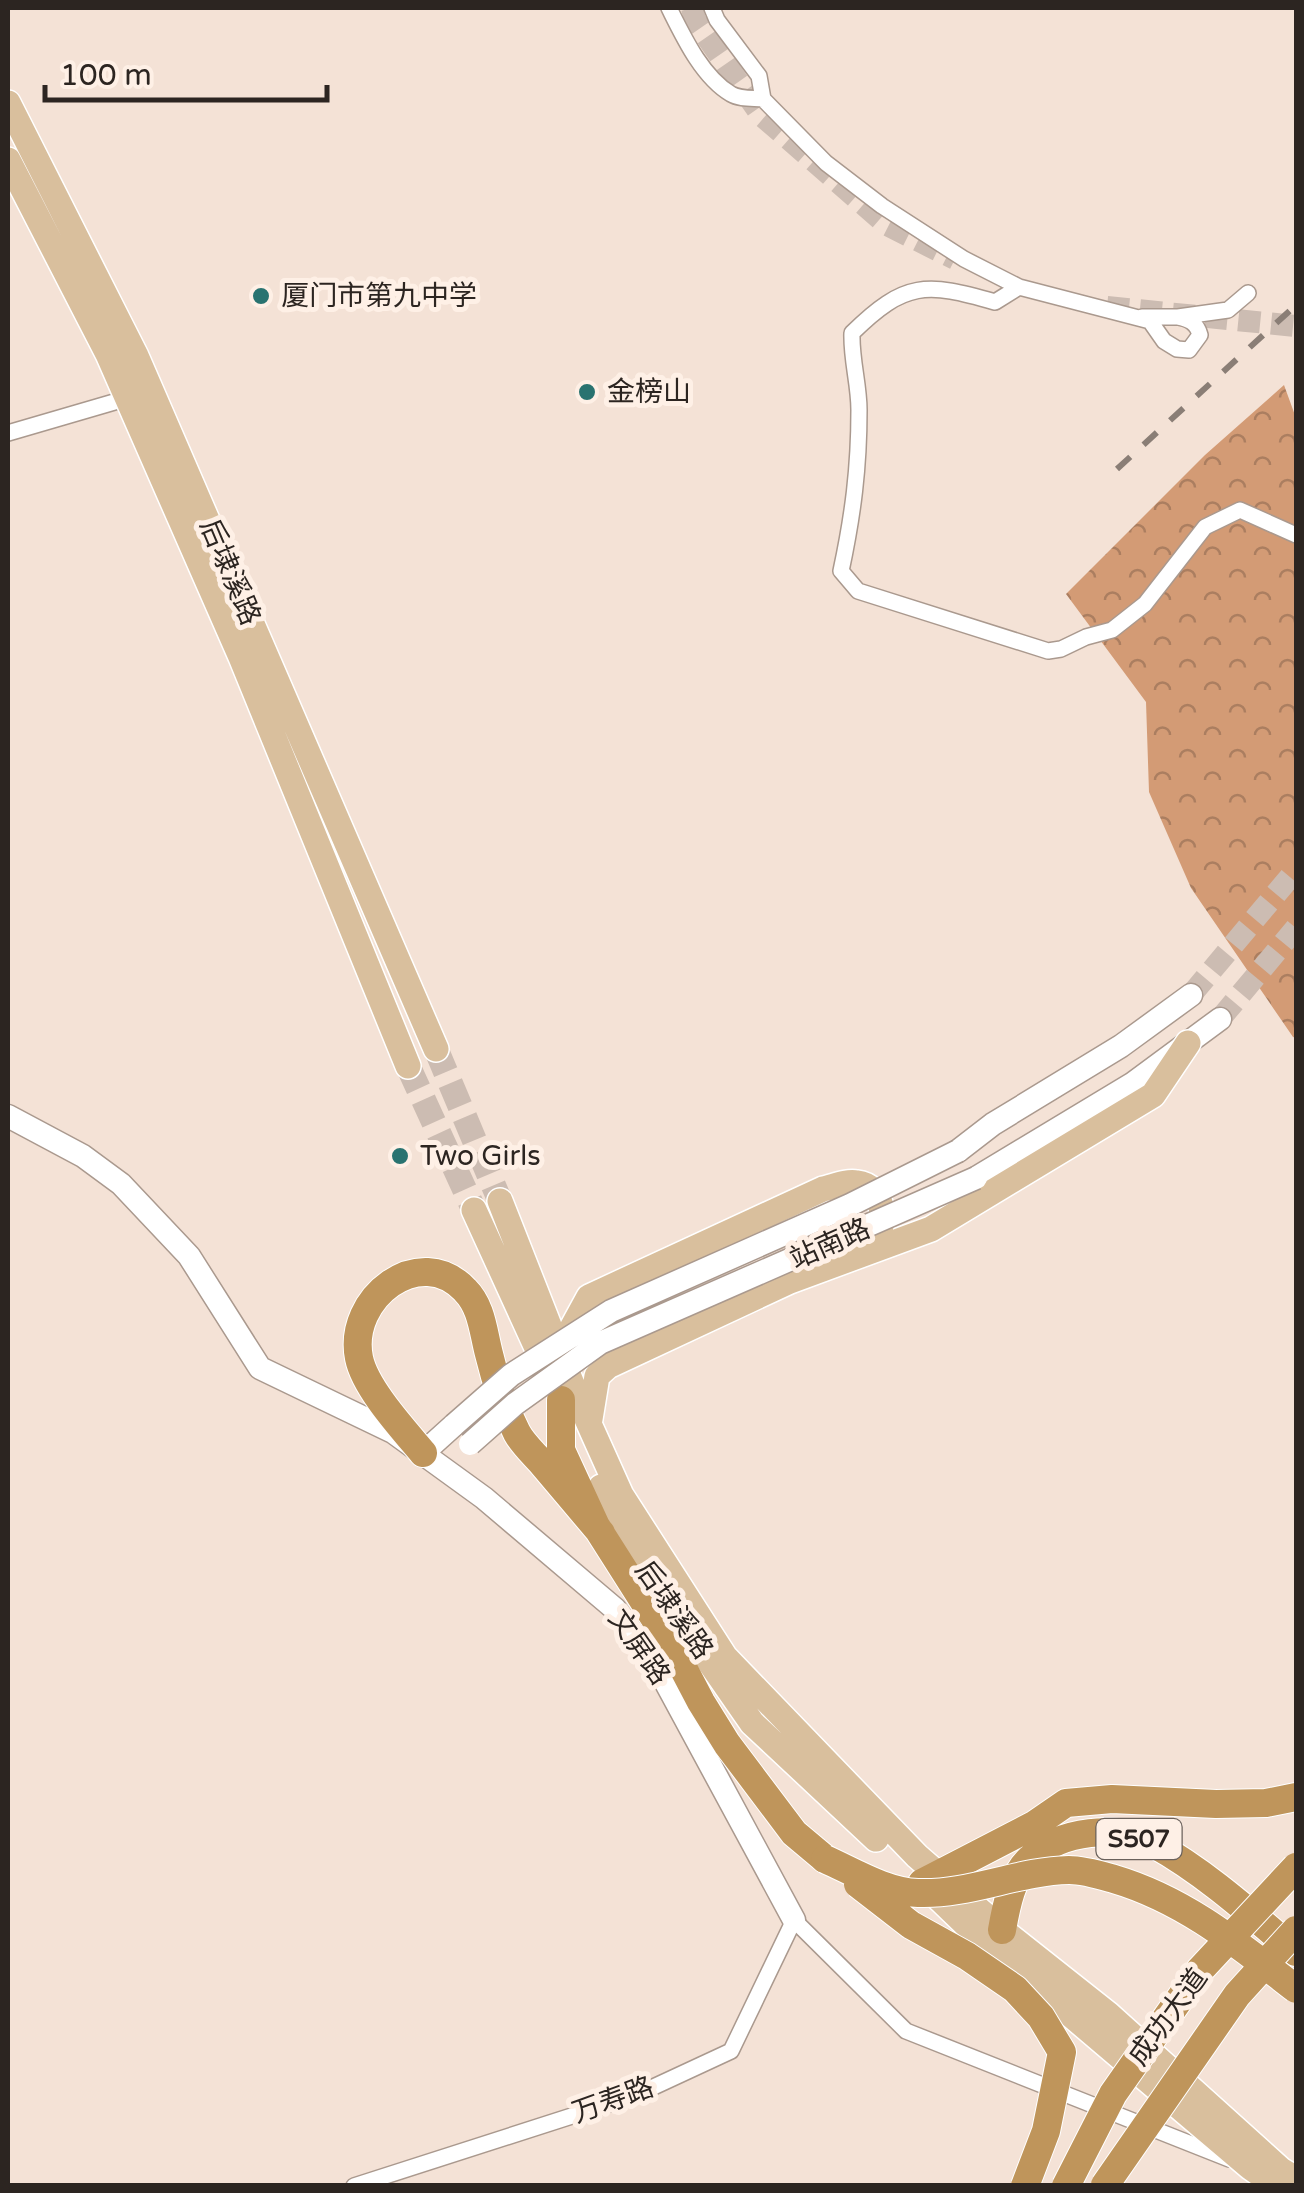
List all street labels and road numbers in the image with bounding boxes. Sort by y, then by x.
street label: 后埭溪路 [192,514,268,630]
street label: 站南路 [785,1211,875,1277]
street label: 后埭溪路 [628,1554,720,1666]
street label: 文屏路 [601,1603,677,1691]
road number: S507 [1096,1819,1182,1859]
street label: 成功大道 [1121,1962,1215,2072]
street label: 万寿路 [568,2070,658,2130]

